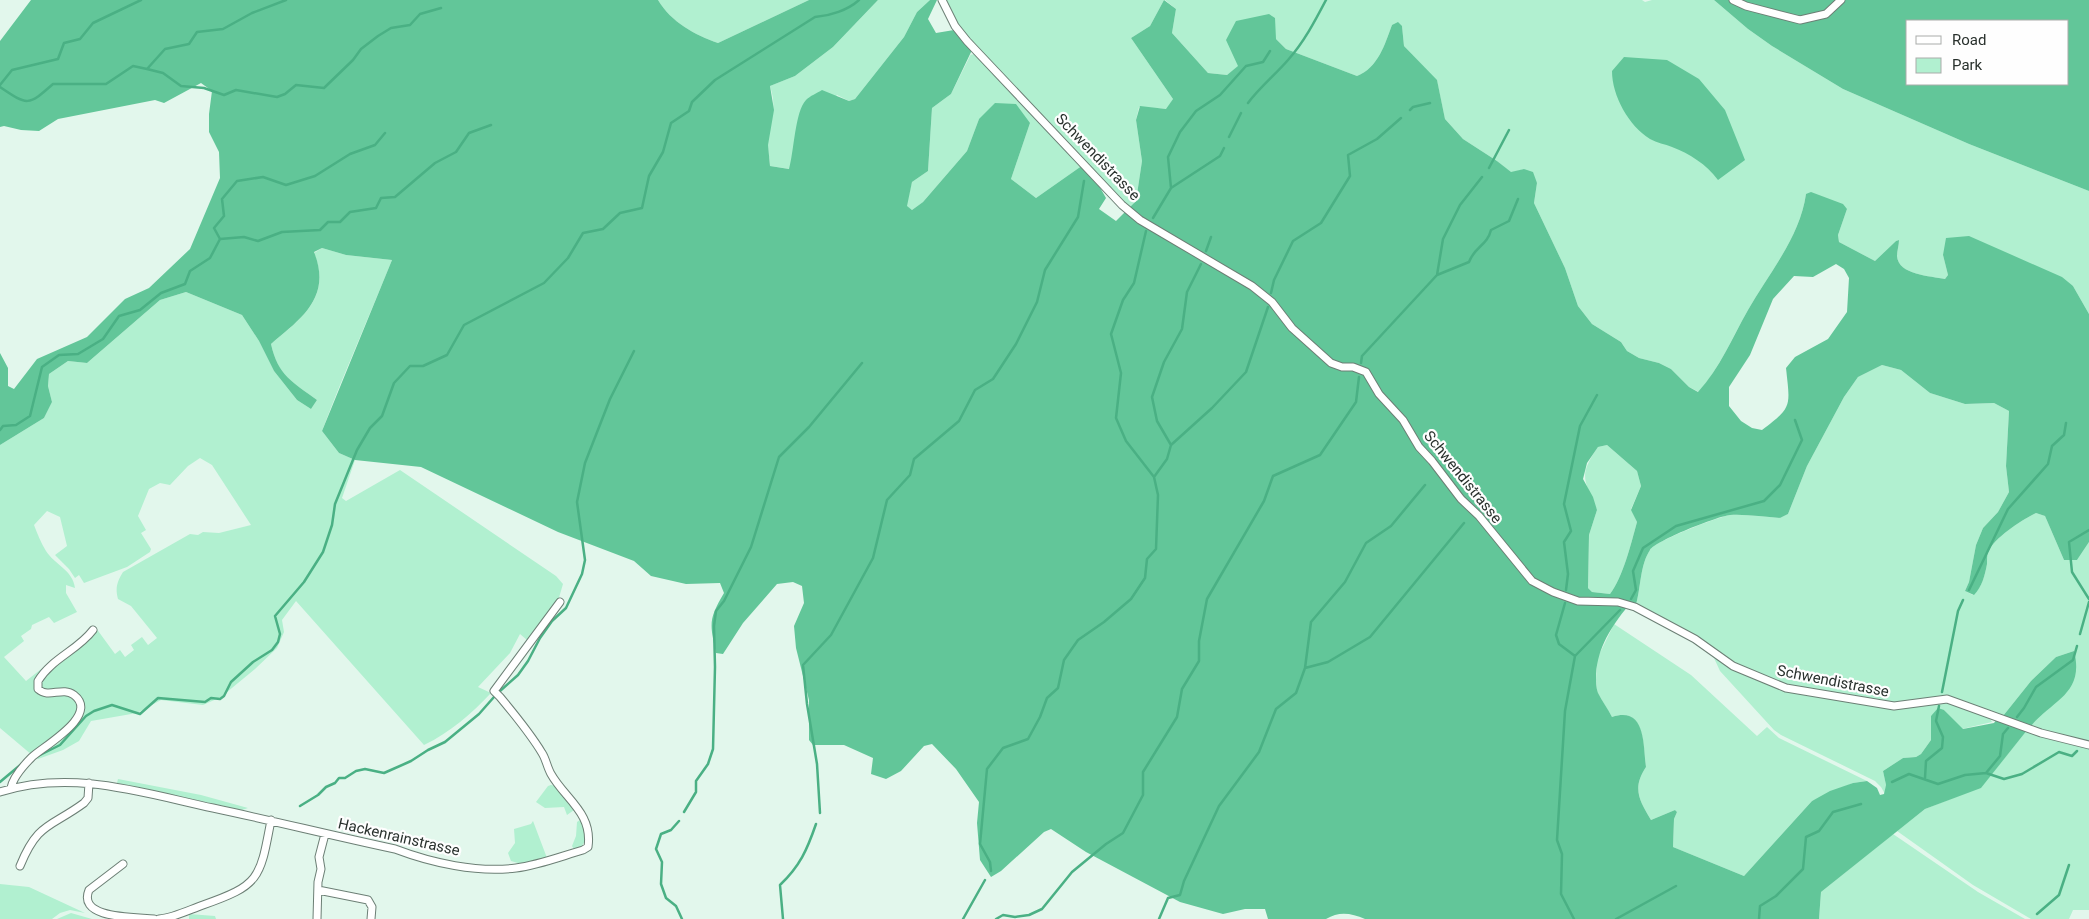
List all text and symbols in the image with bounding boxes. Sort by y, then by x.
legend [1906,20,2069,85]
text: Road [1952,31,1986,49]
text: Park [1952,56,1983,74]
street label: Schwendistrasse [1052,110,1144,204]
street label: Schwendistrasse [1420,427,1506,527]
street label: Schwendistrasse [1775,661,1891,701]
street label: Hackenrainstrasse [336,814,462,860]

